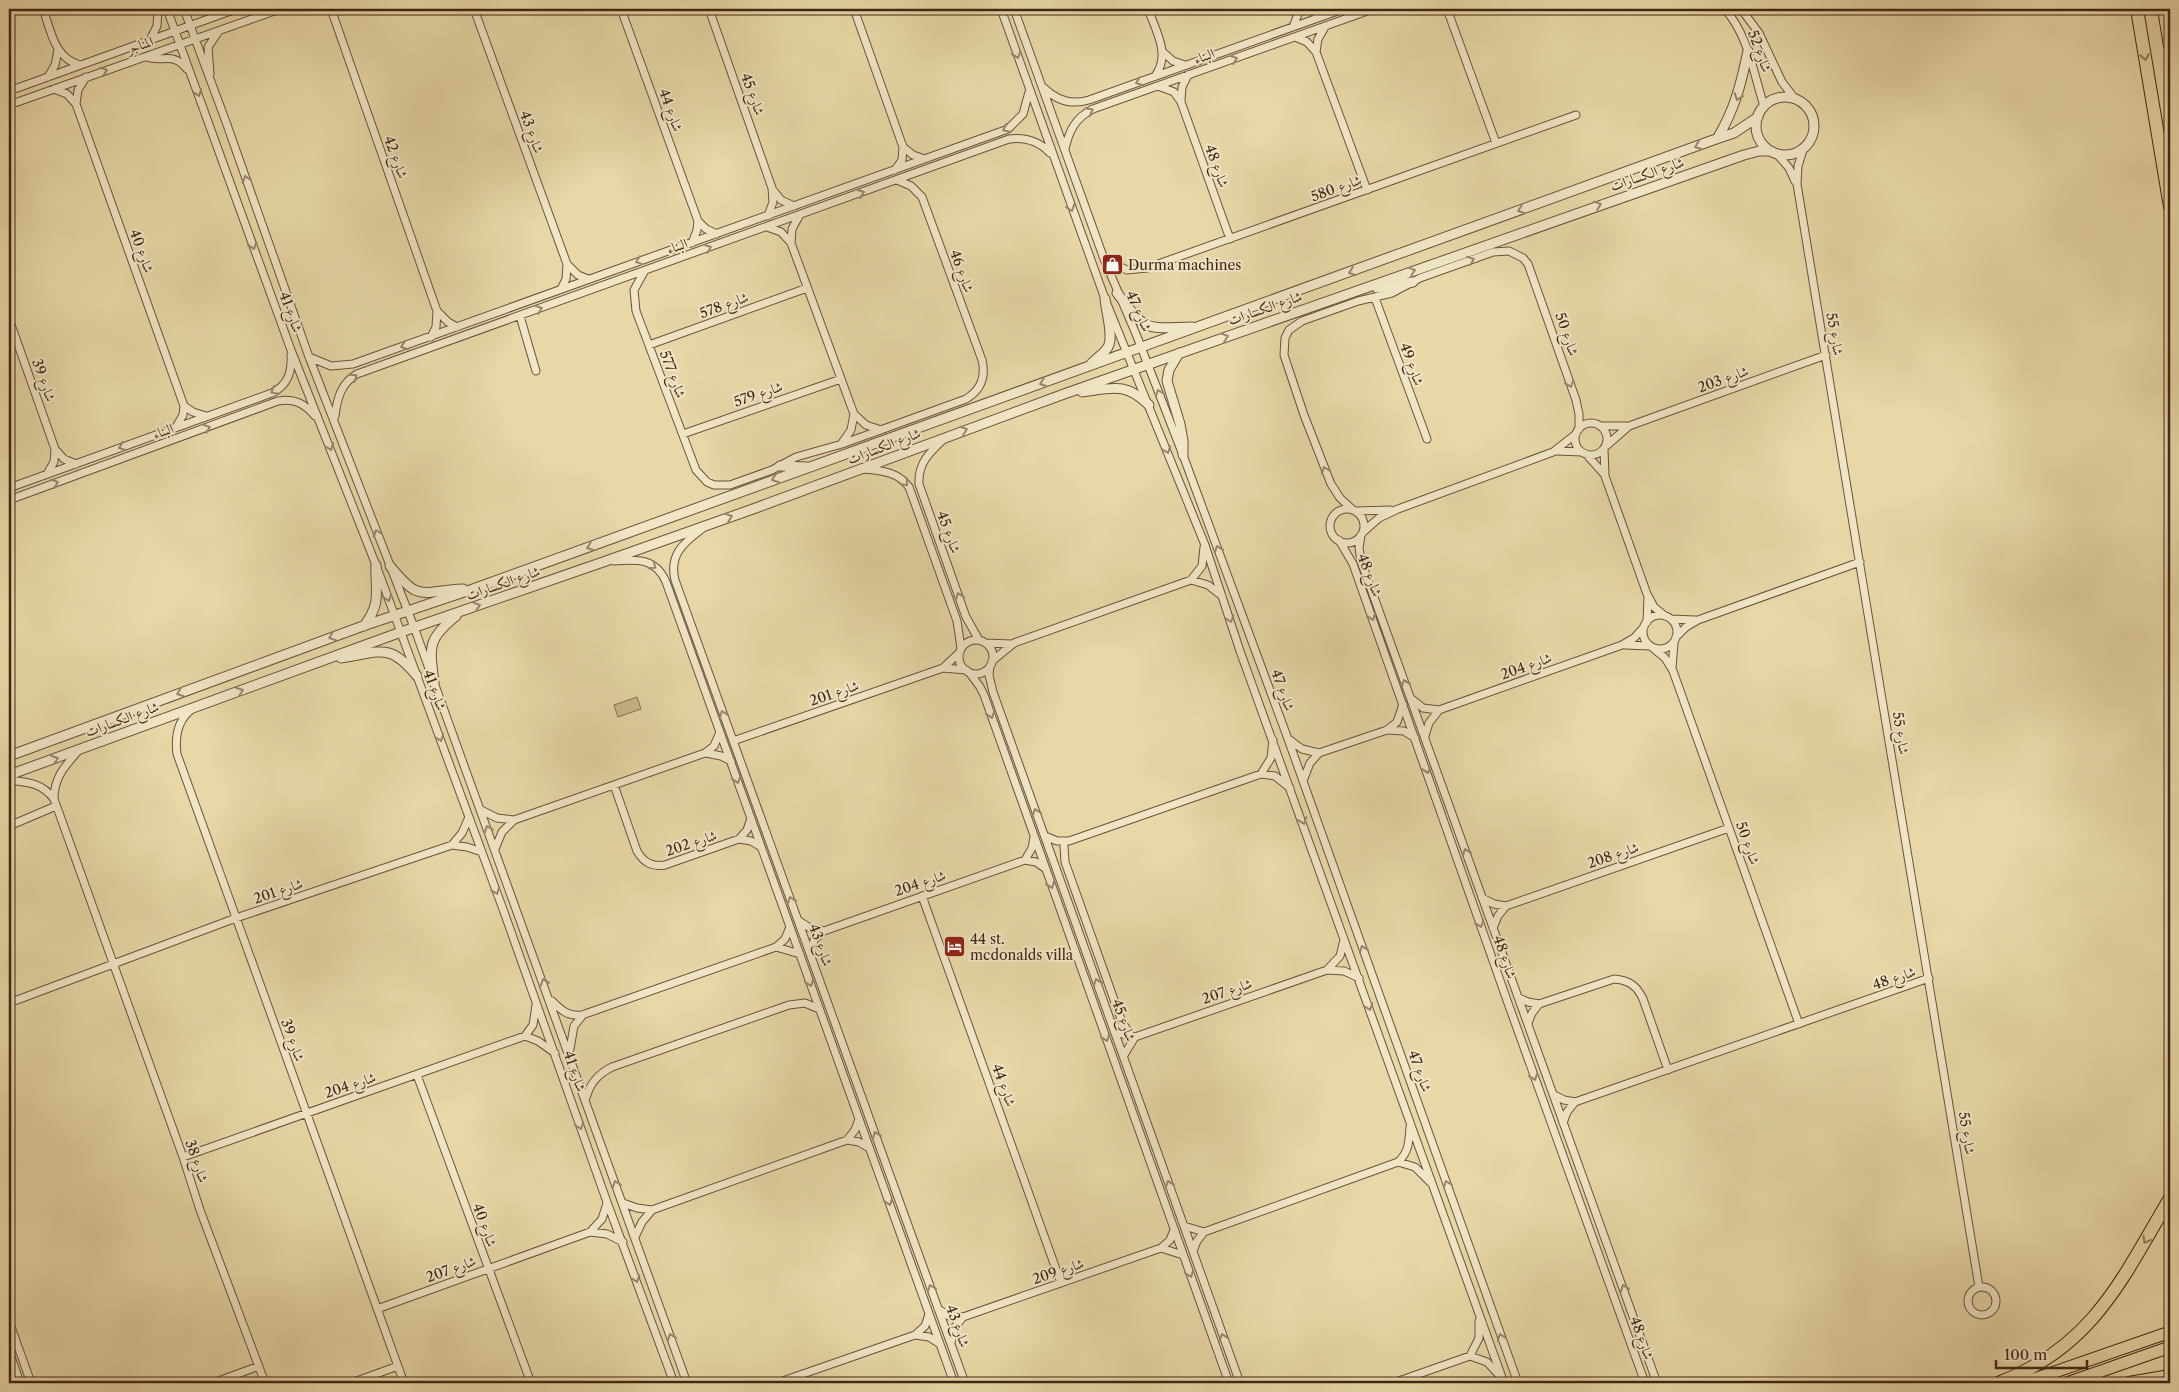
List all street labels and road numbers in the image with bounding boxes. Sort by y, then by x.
street label: شارع 52 [1741,27,1776,76]
street label: المناجر [122,32,156,59]
street label: البناء [1191,44,1217,68]
street label: شارع 45 [734,70,769,119]
street label: شارع 44 [652,86,687,135]
street label: شارع 43 [513,108,548,157]
street label: شارع 42 [377,133,412,182]
street label: شارع 48 [1198,142,1233,191]
street label: شارع الكسارات [1608,153,1687,198]
street label: شارع 580 [1308,170,1365,208]
street label: شارع 40 [123,227,158,276]
street label: البناء [664,234,690,258]
street label: شارع 46 [943,247,978,296]
street label: شارع الكسارات [1226,287,1305,332]
street label: شارع 578 [697,288,752,325]
street label: شارع 47 [1119,288,1156,336]
street label: شارع 41 [273,289,307,336]
street label: شارع 50 [1548,310,1583,359]
street label: شارع 55 [1819,311,1848,357]
street label: شارع 49 [1393,340,1428,389]
street label: شارع 577 [653,348,690,401]
street label: شارع 39 [25,356,60,405]
street label: شارع 203 [1695,362,1752,399]
street label: شارع 579 [731,377,786,414]
street label: البناء [150,419,176,443]
street label: شارع الكسارات [845,424,924,471]
street label: شارع 45 [930,508,965,557]
street label: شارع 48 [1351,551,1386,600]
street label: شارع الكسارات [464,562,543,607]
street label: شارع 204 [1498,648,1555,686]
street label: شارع 41 [417,667,451,714]
street label: شارع 47 [1264,667,1299,714]
street label: شارع 201 [807,676,862,713]
street label: شارع الكسارات [83,697,162,743]
street label: شارع 55 [1886,710,1913,756]
street label: شارع 50 [1729,819,1764,868]
street label: شارع 202 [663,826,720,863]
street label: شارع 208 [1585,838,1642,875]
street label: شارع 204 [892,866,949,903]
street label: شارع 201 [251,874,306,911]
street label: شارع 43 [802,921,837,970]
street label: شارع 48 [1486,933,1521,982]
street label: شارع 48 [1870,962,1919,997]
street label: شارع 207 [1200,974,1255,1011]
street label: شارع 45 [1105,996,1140,1045]
street label: شارع 39 [274,1016,309,1065]
street label: شارع 41 [557,1048,590,1095]
street label: شارع 47 [1401,1048,1436,1095]
street label: شارع 44 [985,1061,1020,1110]
street label: شارع 204 [322,1068,379,1105]
street label: شارع 55 [1952,1110,1979,1156]
street label: شارع 38 [178,1137,213,1186]
street label: شارع 40 [466,1201,501,1250]
street label: شارع 207 [424,1252,480,1289]
street label: شارع 209 [1030,1254,1087,1291]
street label: شارع 43 [939,1302,974,1351]
street label: شارع 48 [1623,1314,1658,1363]

